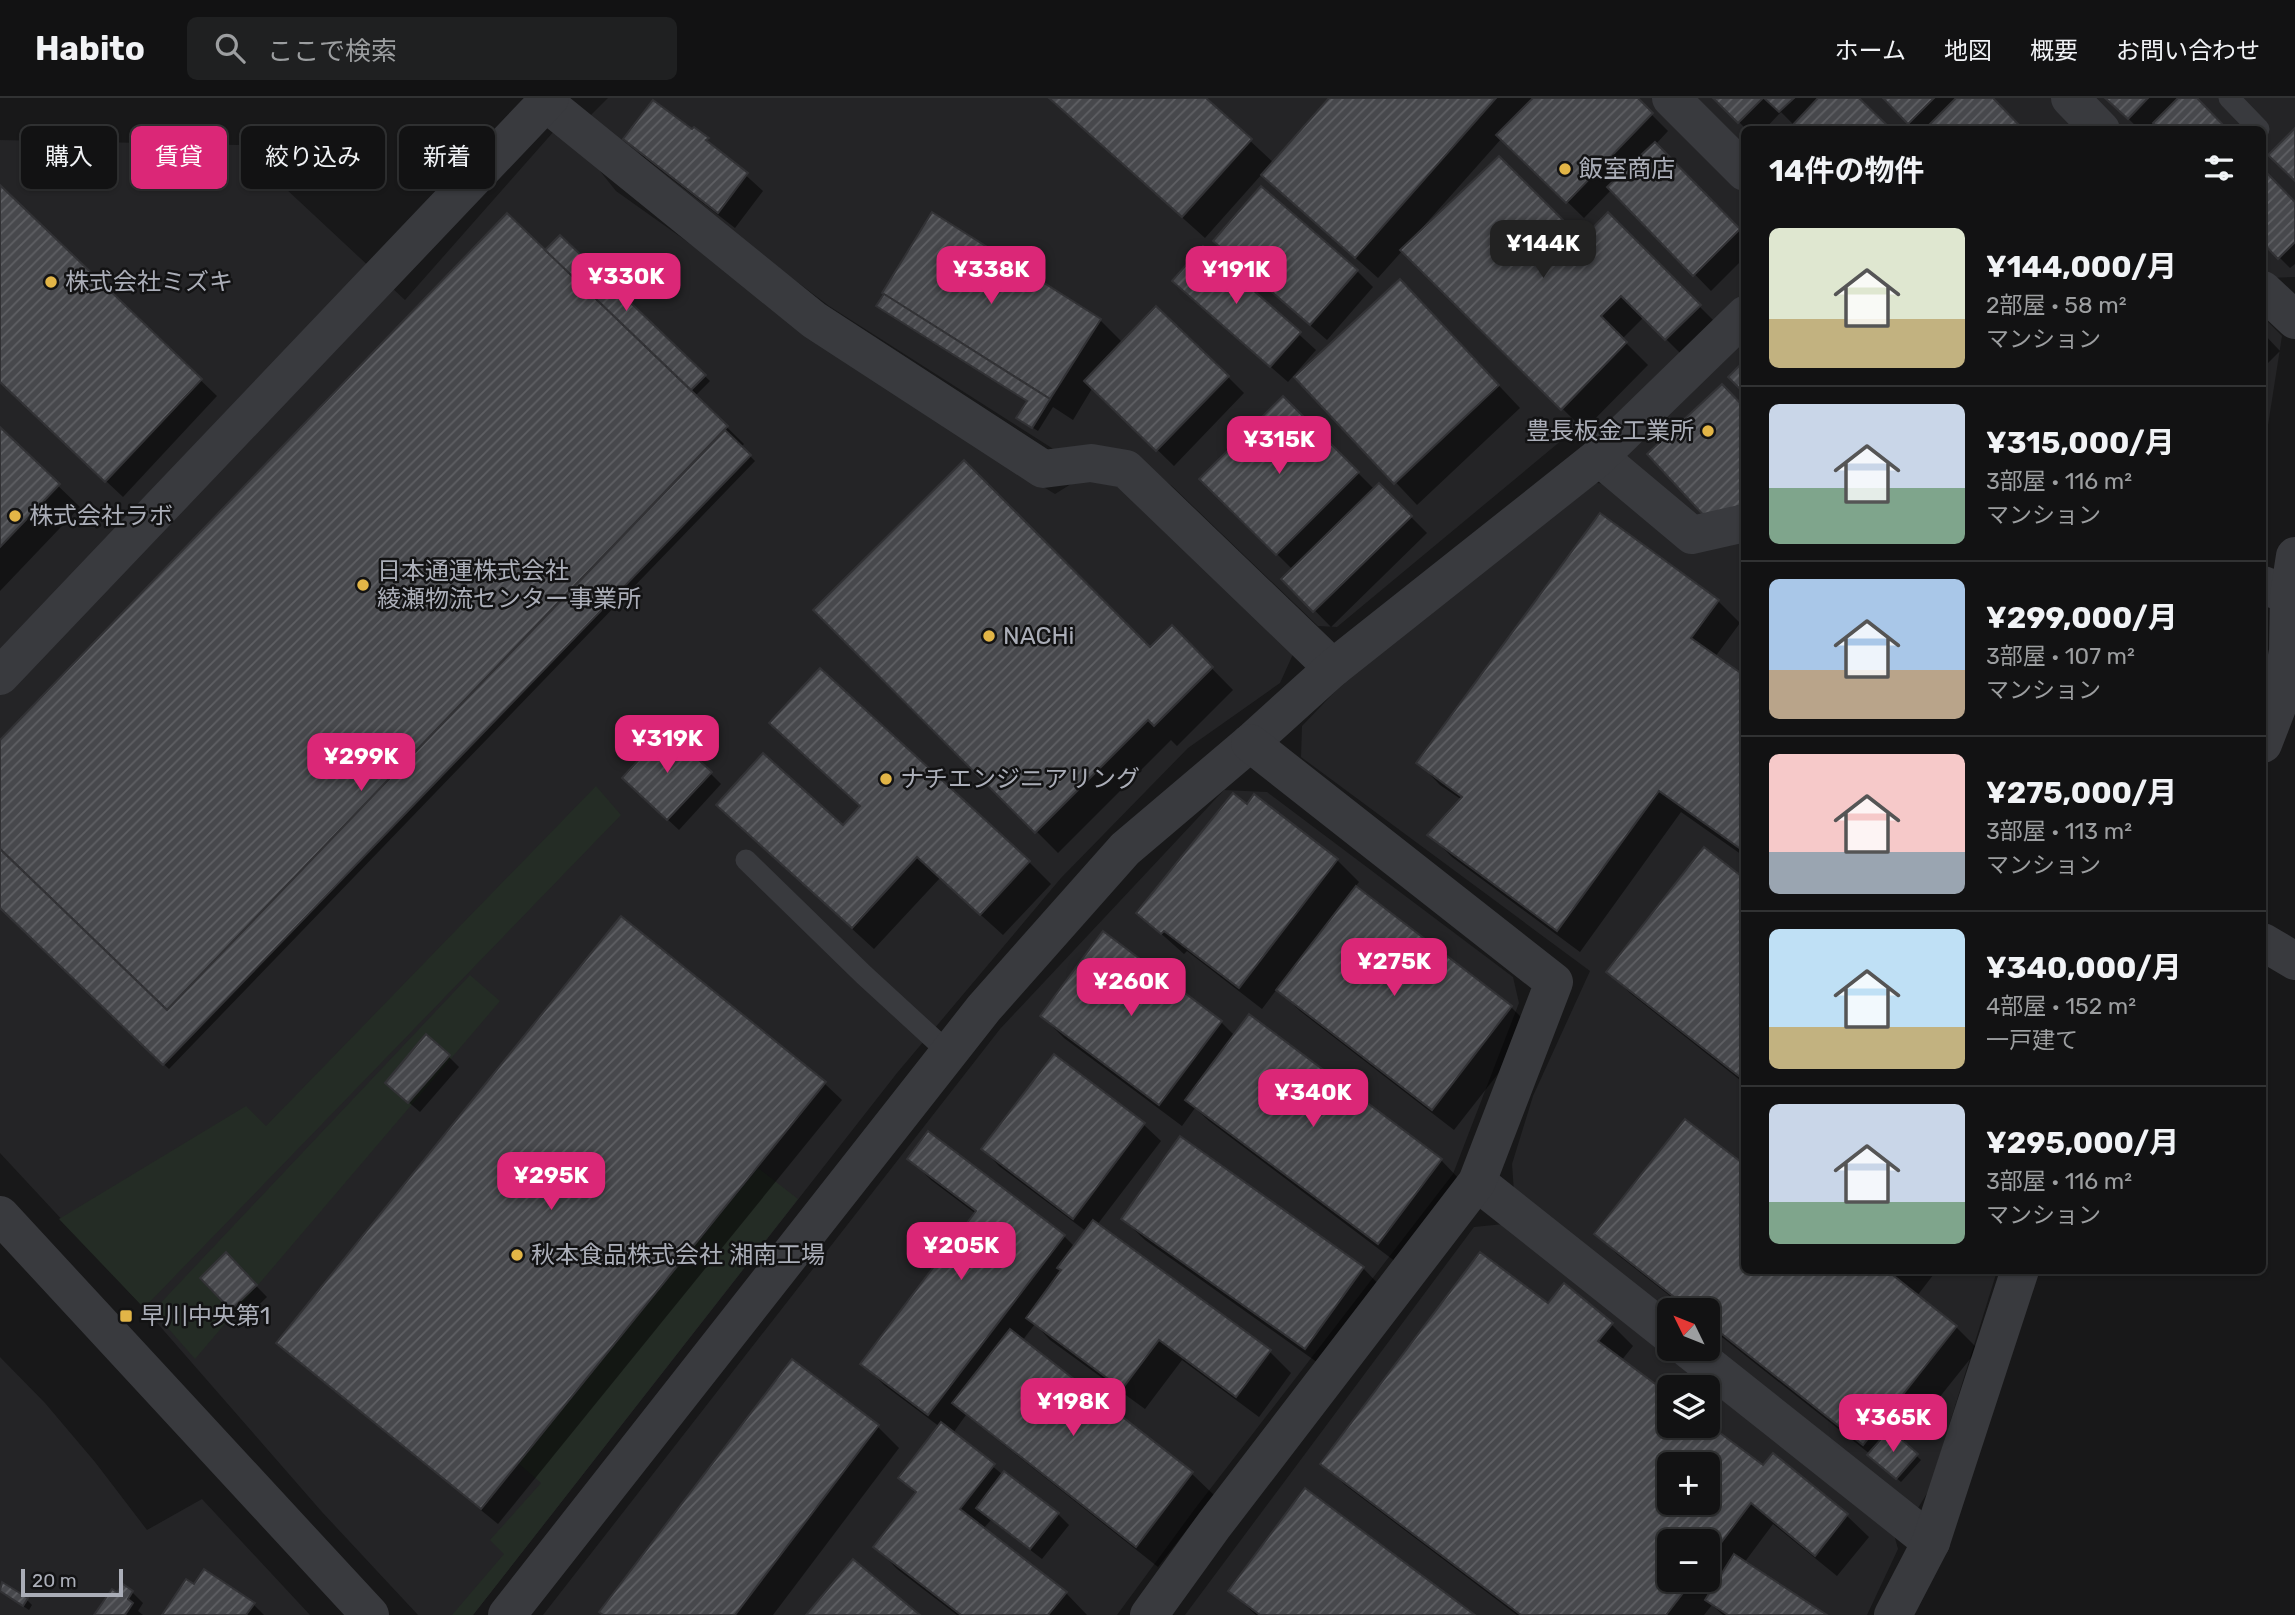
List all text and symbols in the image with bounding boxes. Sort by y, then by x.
search box [187,17,677,80]
text: Habito [35,29,145,68]
icon: search [211,29,249,67]
text: ここで検索 [267,36,397,67]
text: ホーム [1835,37,1906,65]
text: 地図 [1944,37,1992,65]
text: 概要 [2030,37,2078,65]
text: お問い合わせ [2116,37,2260,65]
chip: 購入 [21,126,117,189]
chip: 賃貸 [131,126,227,189]
chip: 絞り込み [241,126,385,189]
chip: 新着 [399,126,495,189]
icon: filters [2200,149,2238,187]
text: 14件の物件 [1769,153,1924,189]
place label: 飯室商店 [1579,155,1675,183]
marker: 飯室商店 [1557,161,1573,177]
pin: ¥144K [1494,220,1592,280]
text: ¥144K [1506,229,1580,257]
pin: ¥338K [942,246,1040,306]
pin: ¥191K [1187,246,1285,306]
text: ¥144,000/月 [1986,249,2177,285]
pin: ¥330K [577,254,675,313]
text: ¥338K [953,255,1029,283]
text: ¥191K [1202,255,1270,283]
icon: home [1825,256,1909,340]
text: ¥330K [587,262,665,290]
place label: 株式会社ミズキ [65,268,233,296]
marker: 株式会社ミズキ [43,274,59,290]
text: 2部屋 · 58 m² [1986,291,2127,319]
text: マンション [1986,325,2101,353]
pin: ¥315K [1230,416,1328,476]
place label: 豊長板金工業所 [1526,417,1694,445]
marker: 豊長板金工業所 [1700,423,1716,439]
text: ¥315K [1243,425,1315,453]
text: ¥315,000/月 [1986,425,2175,461]
icon: home [1825,432,1909,516]
text: 3部屋 · 116 m² [1986,467,2132,495]
text: マンション [1986,501,2101,529]
place label: 株式会社ラボ [29,502,173,530]
marker: 株式会社ラボ [7,508,23,524]
place label: 日本通運株式会社 綾瀬物流センター事業所 [377,557,641,613]
marker: 日本通運株式会社 綾瀬物流センター事業所 [355,577,371,593]
text: ¥299,000/月 [1986,600,2178,636]
icon: home [1825,607,1909,691]
place label: NACHi [1003,622,1074,650]
marker: NACHi [981,628,997,644]
text: 3部屋 · 107 m² [1986,642,2135,670]
text: マンション [1986,676,2101,704]
pin: ¥319K [618,716,716,775]
text: ¥319K [631,724,703,752]
pin: ¥299K [312,734,410,793]
text: ¥299K [323,742,399,770]
place label: ナチエンジニアリング [900,765,1140,793]
marker: ナチエンジニアリング [878,771,894,787]
text: ¥275,000/月 [1986,775,2177,811]
icon: home [1825,782,1909,866]
text: 3部屋 · 113 m² [1986,817,2132,845]
text: マンション [1986,851,2101,879]
pin: ¥275K [1345,939,1443,998]
text: ¥275K [1357,947,1431,975]
text: ¥340,000/月 [1986,950,2182,986]
icon: home [1825,957,1909,1041]
pin: ¥260K [1082,958,1180,1018]
text: ¥260K [1093,967,1169,995]
text: 4部屋 · 152 m² [1986,992,2136,1020]
text: 一戸建て [1986,1026,2078,1054]
pin: ¥340K [1264,1070,1362,1129]
text: ¥340K [1274,1078,1352,1106]
text: ¥295,000/月 [1986,1125,2179,1161]
icon: home [1825,1132,1909,1216]
pin: ¥295K [502,1152,600,1212]
text: ¥295K [513,1161,589,1189]
text: 3部屋 · 116 m² [1986,1167,2132,1195]
text: マンション [1986,1201,2101,1229]
pin: ¥205K [912,1222,1010,1282]
text: ¥205K [923,1231,999,1259]
place label: 秋本食品株式会社 湘南工場 [531,1241,825,1269]
marker: 秋本食品株式会社 湘南工場 [509,1247,525,1263]
north arrow [1657,1298,1720,1362]
map controls [1657,1298,1720,1592]
place label: 早川中央第1 [140,1302,270,1330]
marker: 早川中央第1 [118,1308,134,1324]
button: layers [1657,1375,1720,1438]
pin: ¥198K [1024,1378,1122,1438]
text: ¥198K [1037,1387,1109,1415]
pin: ¥365K [1844,1394,1942,1454]
text: ¥365K [1855,1403,1931,1431]
button: + [1657,1452,1720,1515]
button: − [1657,1529,1720,1592]
scale bar [21,1566,122,1598]
text: 20 m [32,1569,77,1592]

